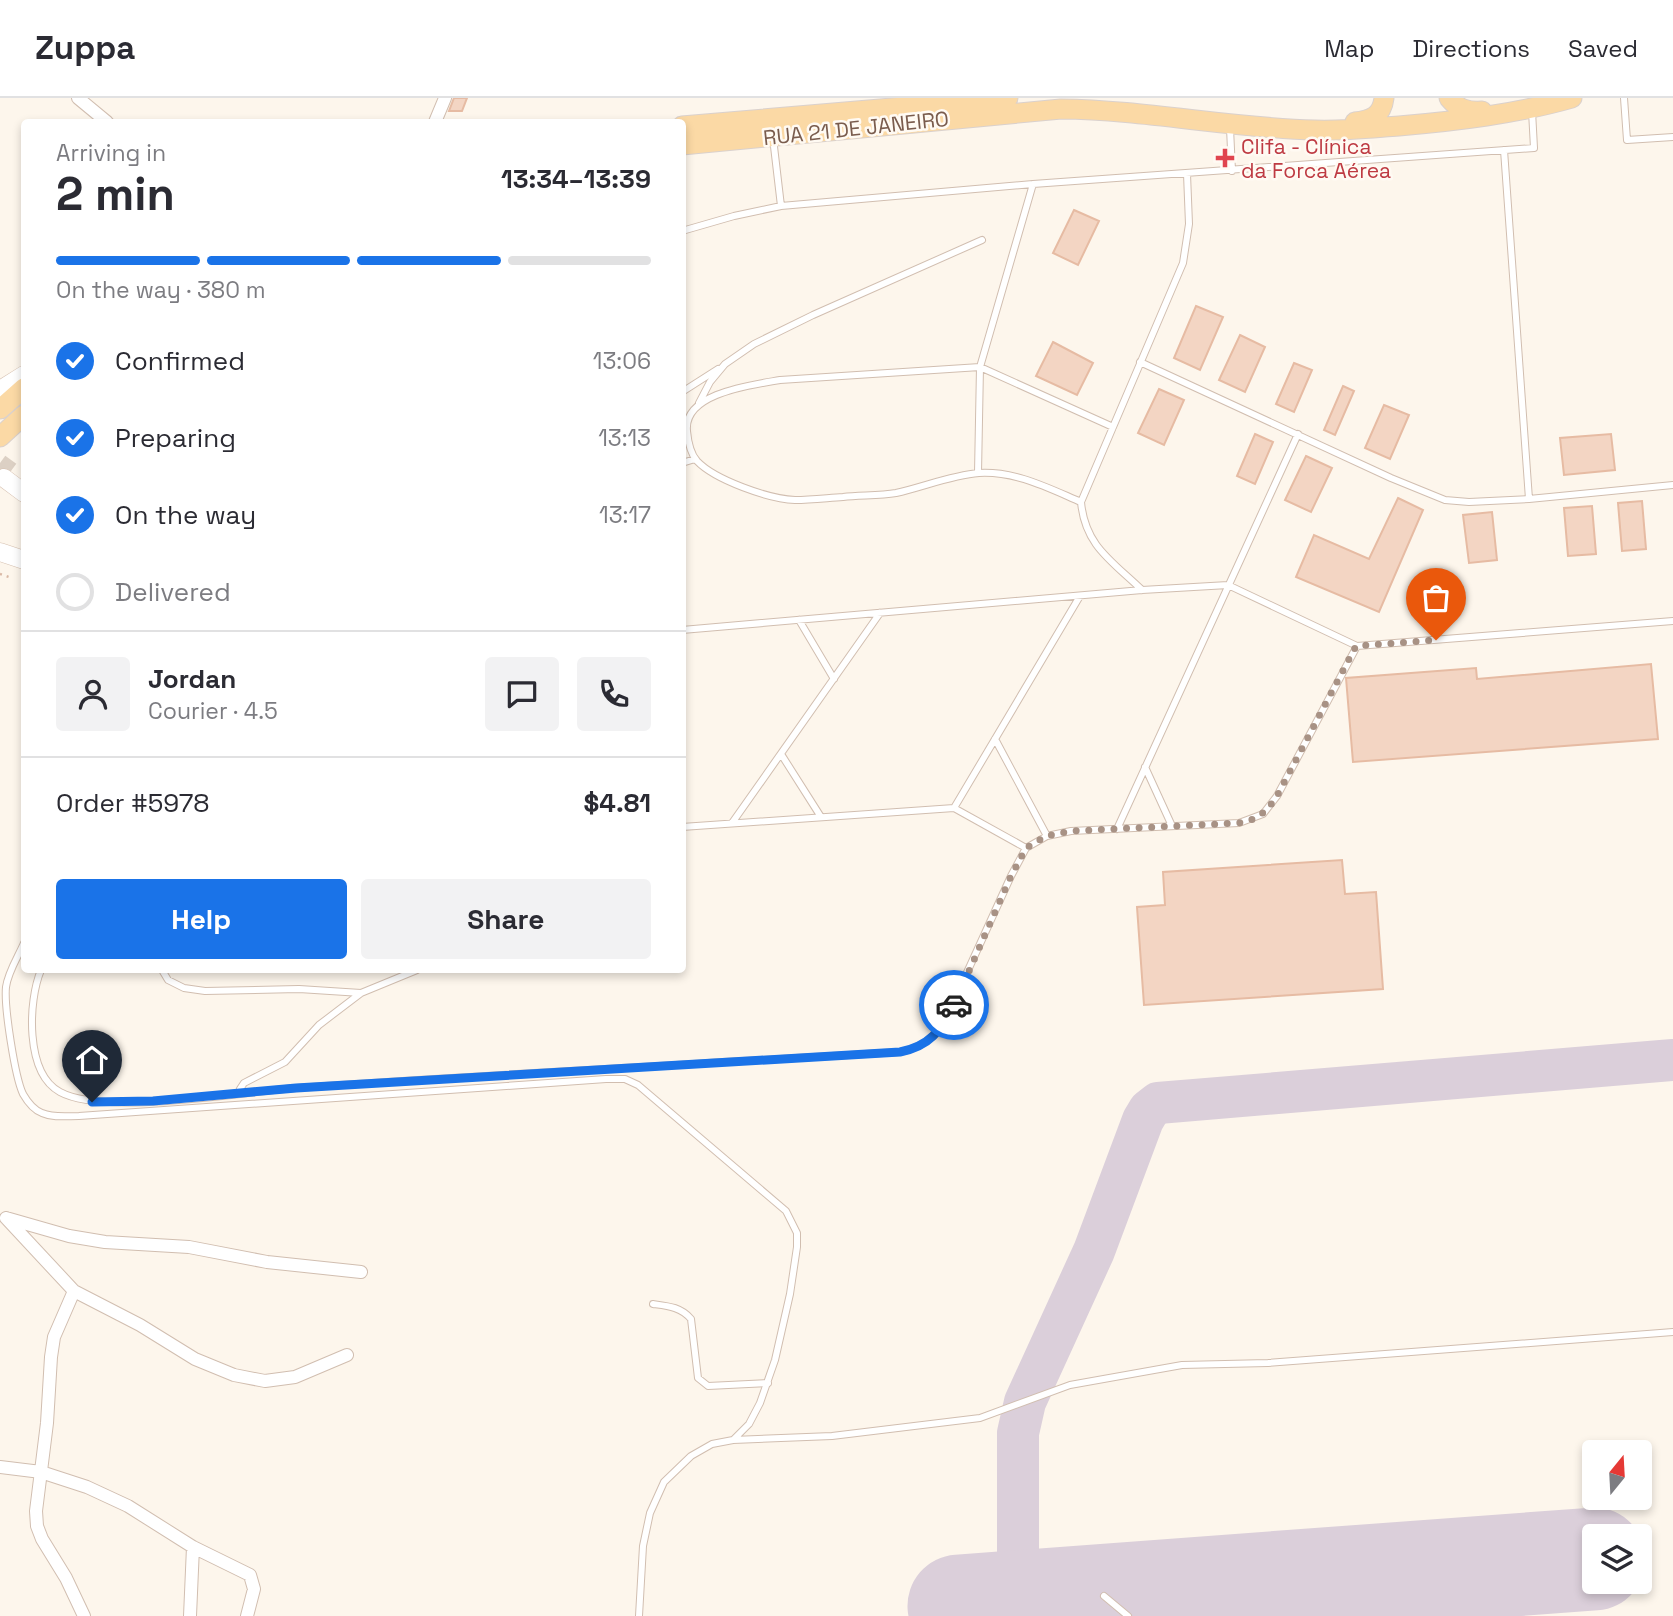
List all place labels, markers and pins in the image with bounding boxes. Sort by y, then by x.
place label: Clifa - Clínica da Forca Aérea [1241,133,1391,184]
marker: Clifa - Clínica da Forca Aérea [1215,148,1235,168]
pin [1406,568,1466,640]
pin [62,1030,122,1102]

